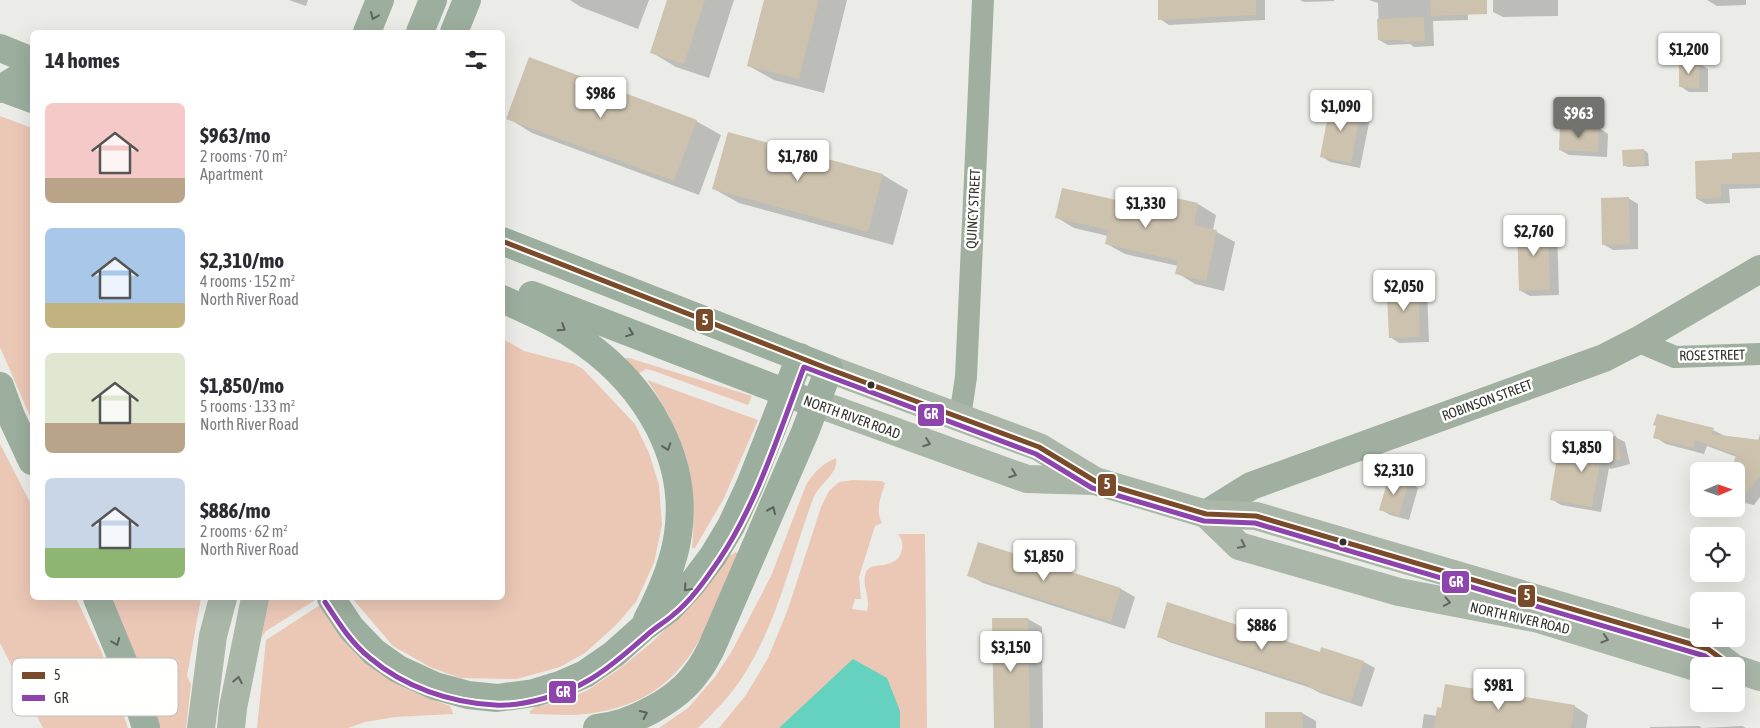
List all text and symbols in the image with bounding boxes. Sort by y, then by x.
one-way arrow [369,11,380,20]
pin: $1,200 [1648,32,1730,75]
text: $1,200 [1669,40,1709,58]
icon: filters [462,46,490,74]
text: 14 homes [45,48,120,72]
pin: $986 [571,76,631,119]
text: $986 [586,84,616,102]
pin: $1,090 [1300,90,1382,132]
pin: $963 [1549,96,1609,139]
text: $1,090 [1321,97,1361,115]
text: $963 [1564,104,1594,122]
icon: home [85,123,145,183]
text: $963/mo [200,123,271,147]
pin: $1,780 [757,140,839,182]
text: 2 rooms · 70 m² [200,147,288,165]
text: $1,780 [778,147,818,165]
text: Apartment [200,165,263,183]
street label: QUINCY STREET [963,169,983,249]
pin: $1,330 [1105,186,1187,229]
text: $1,330 [1126,194,1166,212]
pin: $2,760 [1493,214,1575,257]
text: $2,760 [1514,222,1554,240]
icon: home [85,248,145,308]
text: $2,310/mo [200,248,284,272]
pin: $2,050 [1363,270,1445,312]
text: 4 rooms · 152 m² [200,272,295,290]
text: $2,050 [1384,277,1424,295]
text: North River Road [200,290,299,308]
line badge: 5 [695,308,714,332]
text: 5 [702,312,709,328]
one-way arrow [556,322,565,331]
one-way arrow [625,327,634,337]
street label: ROSE STREET [1679,346,1745,364]
icon: home [85,373,145,433]
text: $1,850/mo [200,373,284,397]
street label: ROBINSON STREET [1440,376,1534,424]
unlabelled marker [866,380,876,390]
street label: NORTH RIVER ROAD [801,392,903,442]
text: 5 rooms · 133 m² [200,397,295,415]
line badge: GR [917,403,945,427]
text: GR [924,406,938,422]
text: North River Road [200,415,299,433]
pin: $1,850 [1541,430,1623,473]
one-way arrow [923,437,931,447]
text: $1,850 [1562,438,1602,456]
one-way arrow [661,442,671,451]
pin: $2,310 [1353,454,1435,496]
text: $2,310 [1374,461,1414,479]
north arrow [1690,462,1745,518]
map controls [1690,462,1745,712]
one-way arrow [1009,468,1017,478]
line badge: 5 [1097,473,1117,497]
text: 5 [1104,476,1111,492]
icon: home [85,498,145,558]
text: $886/mo [200,498,271,522]
one-way arrow [765,506,776,515]
text: 2 rooms · 62 m² [200,522,288,540]
button: locate [1690,527,1745,582]
unlabelled marker [1338,537,1348,547]
one-way arrow [1237,539,1246,549]
text: North River Road [200,540,299,558]
pin: $1,850 [1003,540,1085,582]
text: $1,850 [1024,547,1064,565]
line badge: GR [1441,570,1470,594]
text: GR [1449,574,1463,590]
one-way arrow [684,583,693,592]
line badge: 5 [1517,584,1536,608]
text: 5 [1524,587,1531,603]
button: + [1690,592,1745,647]
one-way arrow [1443,596,1452,606]
street label: NORTH RIVER ROAD [1469,599,1571,637]
pin: $886 [1232,608,1292,651]
text: $886 [1247,616,1277,634]
pin: $3,150 [970,630,1052,673]
one-way arrow [1600,634,1609,644]
one-way arrow [110,638,120,646]
text: $3,150 [991,638,1031,656]
button: − [1690,657,1745,712]
legend [12,658,178,716]
text: 5 [54,667,61,683]
pin: $981 [1469,668,1529,711]
one-way arrow [233,675,243,684]
text: $981 [1484,676,1514,694]
line badge: GR [548,680,577,704]
text: GR [556,684,570,700]
text: GR [54,690,68,706]
one-way arrow [639,710,648,720]

